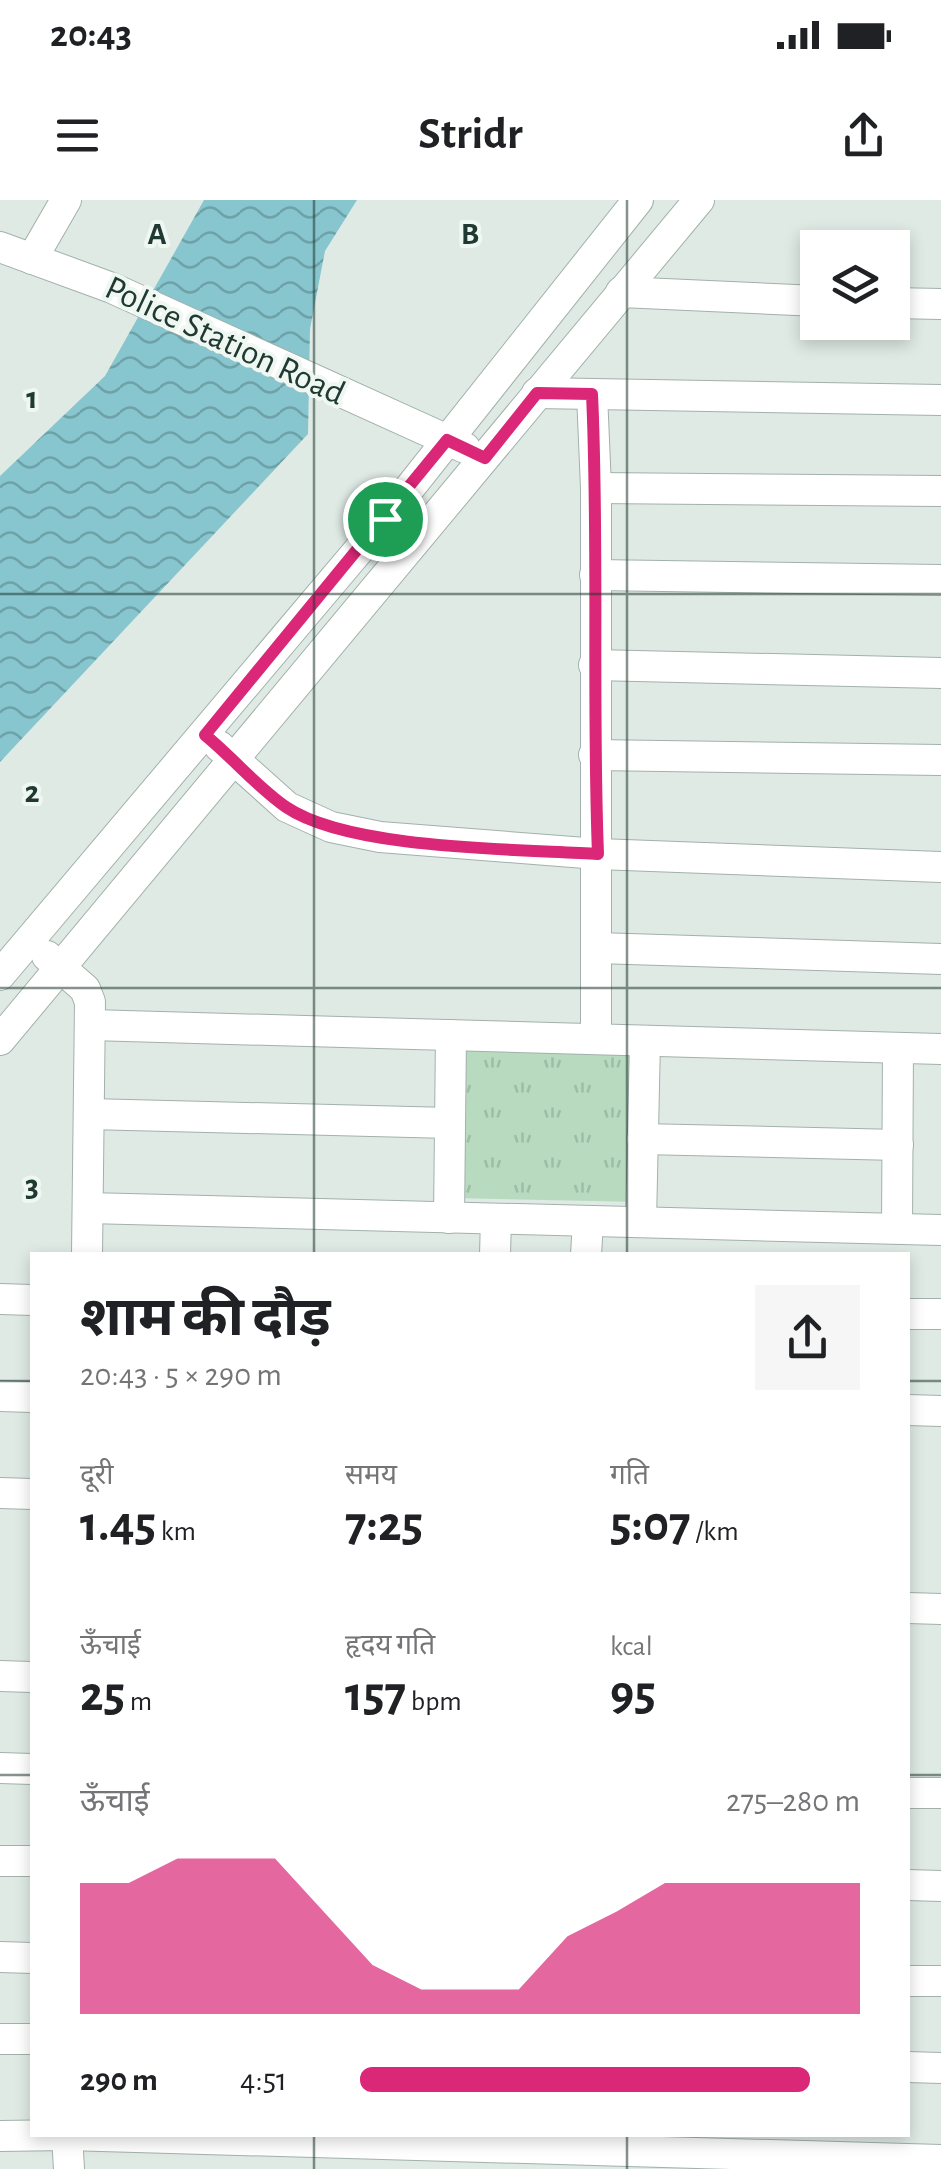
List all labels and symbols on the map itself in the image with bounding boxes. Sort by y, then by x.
text: A [147,218,167,250]
text: B [461,218,479,250]
street label: Police Station Road [100,270,350,412]
text: 1 [26,382,38,414]
pin [343,477,428,562]
text: 2 [24,776,40,808]
text: 3 [25,1170,39,1202]

